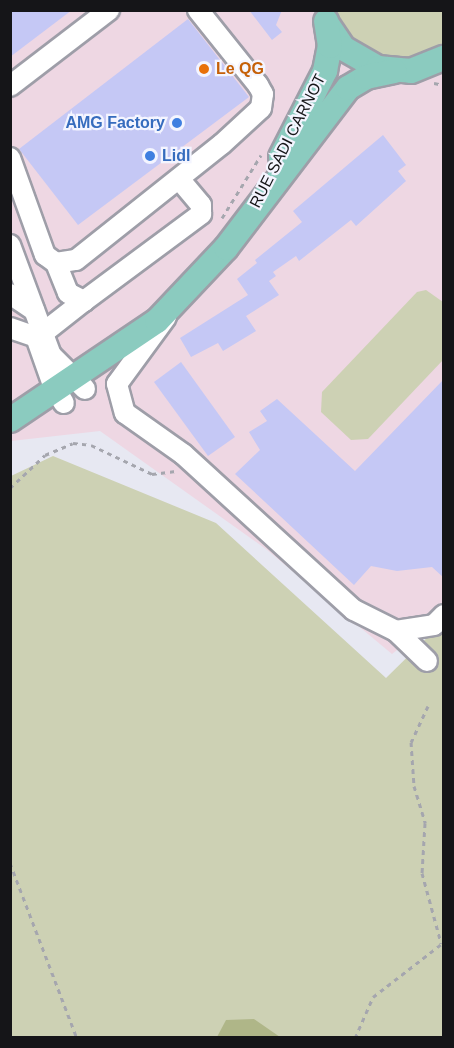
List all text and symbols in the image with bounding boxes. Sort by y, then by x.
place label: Le QG [216,59,264,79]
marker: Le QG [197,62,211,76]
street label: RUE SADI CARNOT [246,71,330,211]
place label: AMG Factory [65,113,165,133]
marker: AMG Factory [170,116,184,130]
place label: Lidl [162,146,190,166]
marker: Lidl [143,149,157,163]

